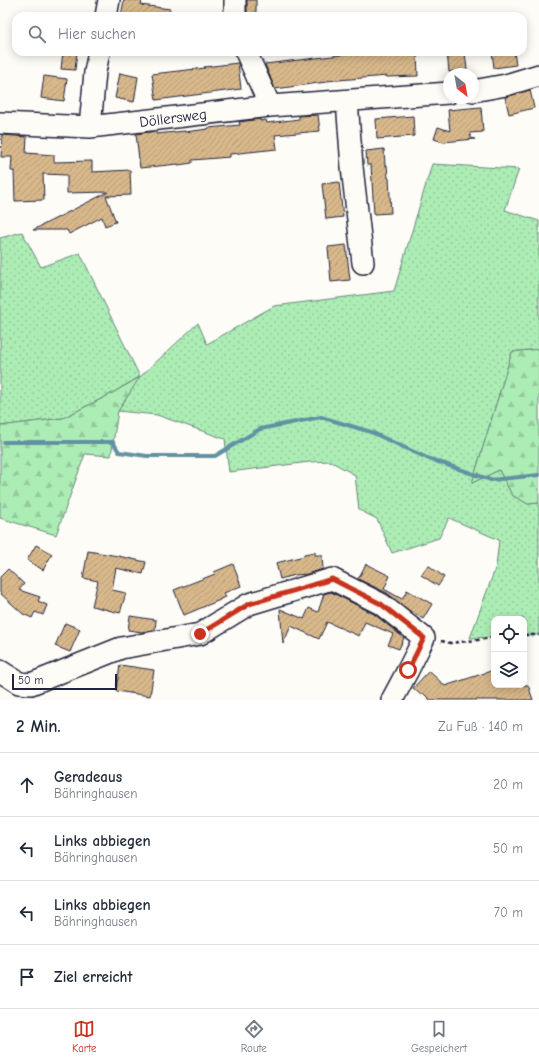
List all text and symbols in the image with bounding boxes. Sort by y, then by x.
search box [12,12,527,56]
icon: search [26,23,48,45]
text: Hier suchen [58,25,136,43]
north arrow [443,68,479,104]
street label: Döllersweg [138,105,208,131]
map controls [491,616,527,688]
button: locate [491,616,527,652]
route end [191,625,209,643]
button: layers [491,652,527,688]
route start [399,661,417,679]
scale bar [12,672,117,691]
text: 50 m [18,674,43,687]
text: 2 Min. [16,717,61,736]
text: Zu Fuß · 140 m [438,719,523,734]
text: Geradeaus [54,768,122,786]
icon: ahead [16,774,38,796]
text: 20 m [493,777,523,792]
text: Bähringhausen [54,786,137,801]
text: Links abbiegen [54,832,151,850]
icon: left [16,838,38,860]
text: 50 m [493,841,523,856]
text: Bähringhausen [54,850,137,865]
text: Links abbiegen [54,896,151,914]
icon: left [16,902,38,924]
text: 70 m [494,905,523,920]
text: Bähringhausen [54,914,137,929]
icon: arrive [16,966,38,988]
text: Ziel erreicht [54,968,132,986]
tab: Karte [72,1018,97,1055]
tab: Route [241,1018,267,1055]
tab: Gespeichert [411,1018,467,1055]

